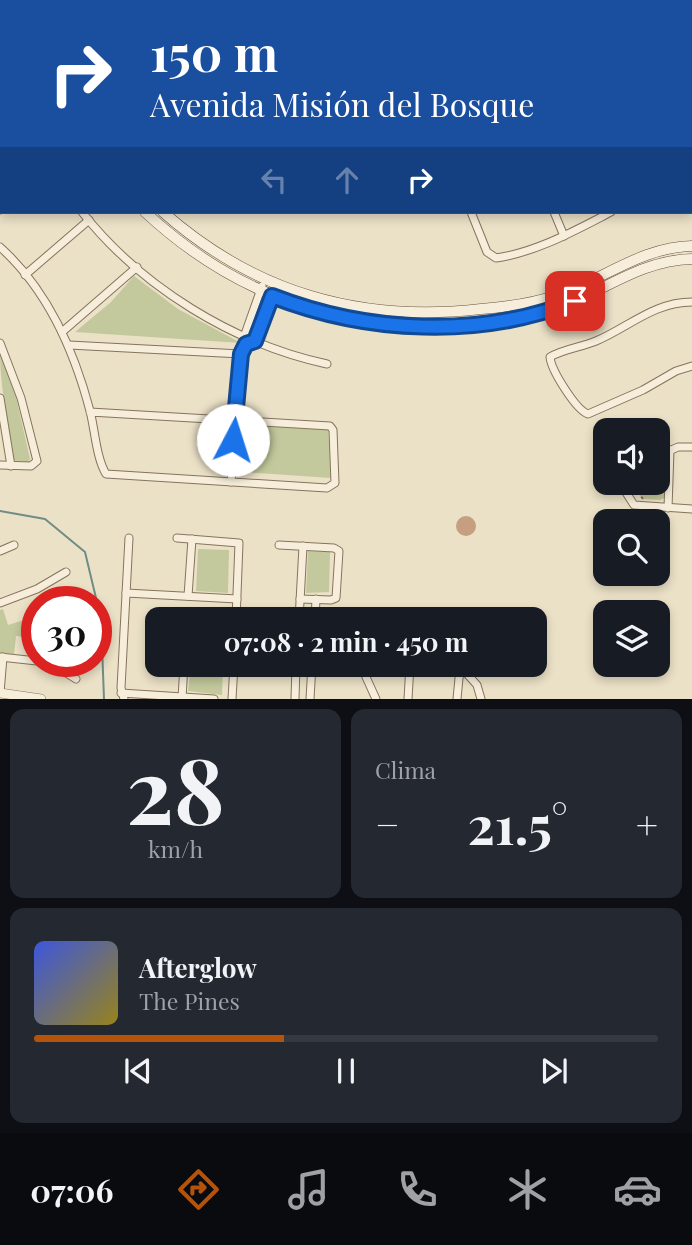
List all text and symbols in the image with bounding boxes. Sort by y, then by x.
text: 150 m [150,19,278,84]
icon: right [35,28,126,119]
text: Avenida Misión del Bosque [150,82,534,125]
icon: left [255,161,293,199]
icon: ahead [328,161,366,199]
icon: right [401,161,439,199]
pin [545,271,605,331]
icon: arrive [556,282,594,320]
position arrow [196,403,270,477]
map controls [593,418,670,677]
button: sound [593,418,670,495]
button: search [593,509,670,586]
speed limit sign: 30 [21,586,112,677]
button: layers [593,600,670,677]
text: 07:08 · 2 min · 450 m [224,624,468,659]
text: 28 [126,727,225,848]
text: Clima [375,754,436,785]
text: 21.5° [468,789,568,858]
text: − [375,798,400,849]
text: + [636,798,658,849]
text: km/h [148,833,203,864]
text: Afterglow [139,950,257,985]
text: The Pines [139,985,240,1016]
icon: previous [119,1052,157,1090]
icon: pause [327,1052,365,1090]
icon: next [535,1052,573,1090]
icon: directions [174,1165,223,1214]
icon: music [284,1165,333,1214]
icon: phone [393,1165,442,1214]
icon: climate [503,1165,552,1214]
icon: car [613,1165,662,1214]
text: 07:06 [30,1168,113,1211]

